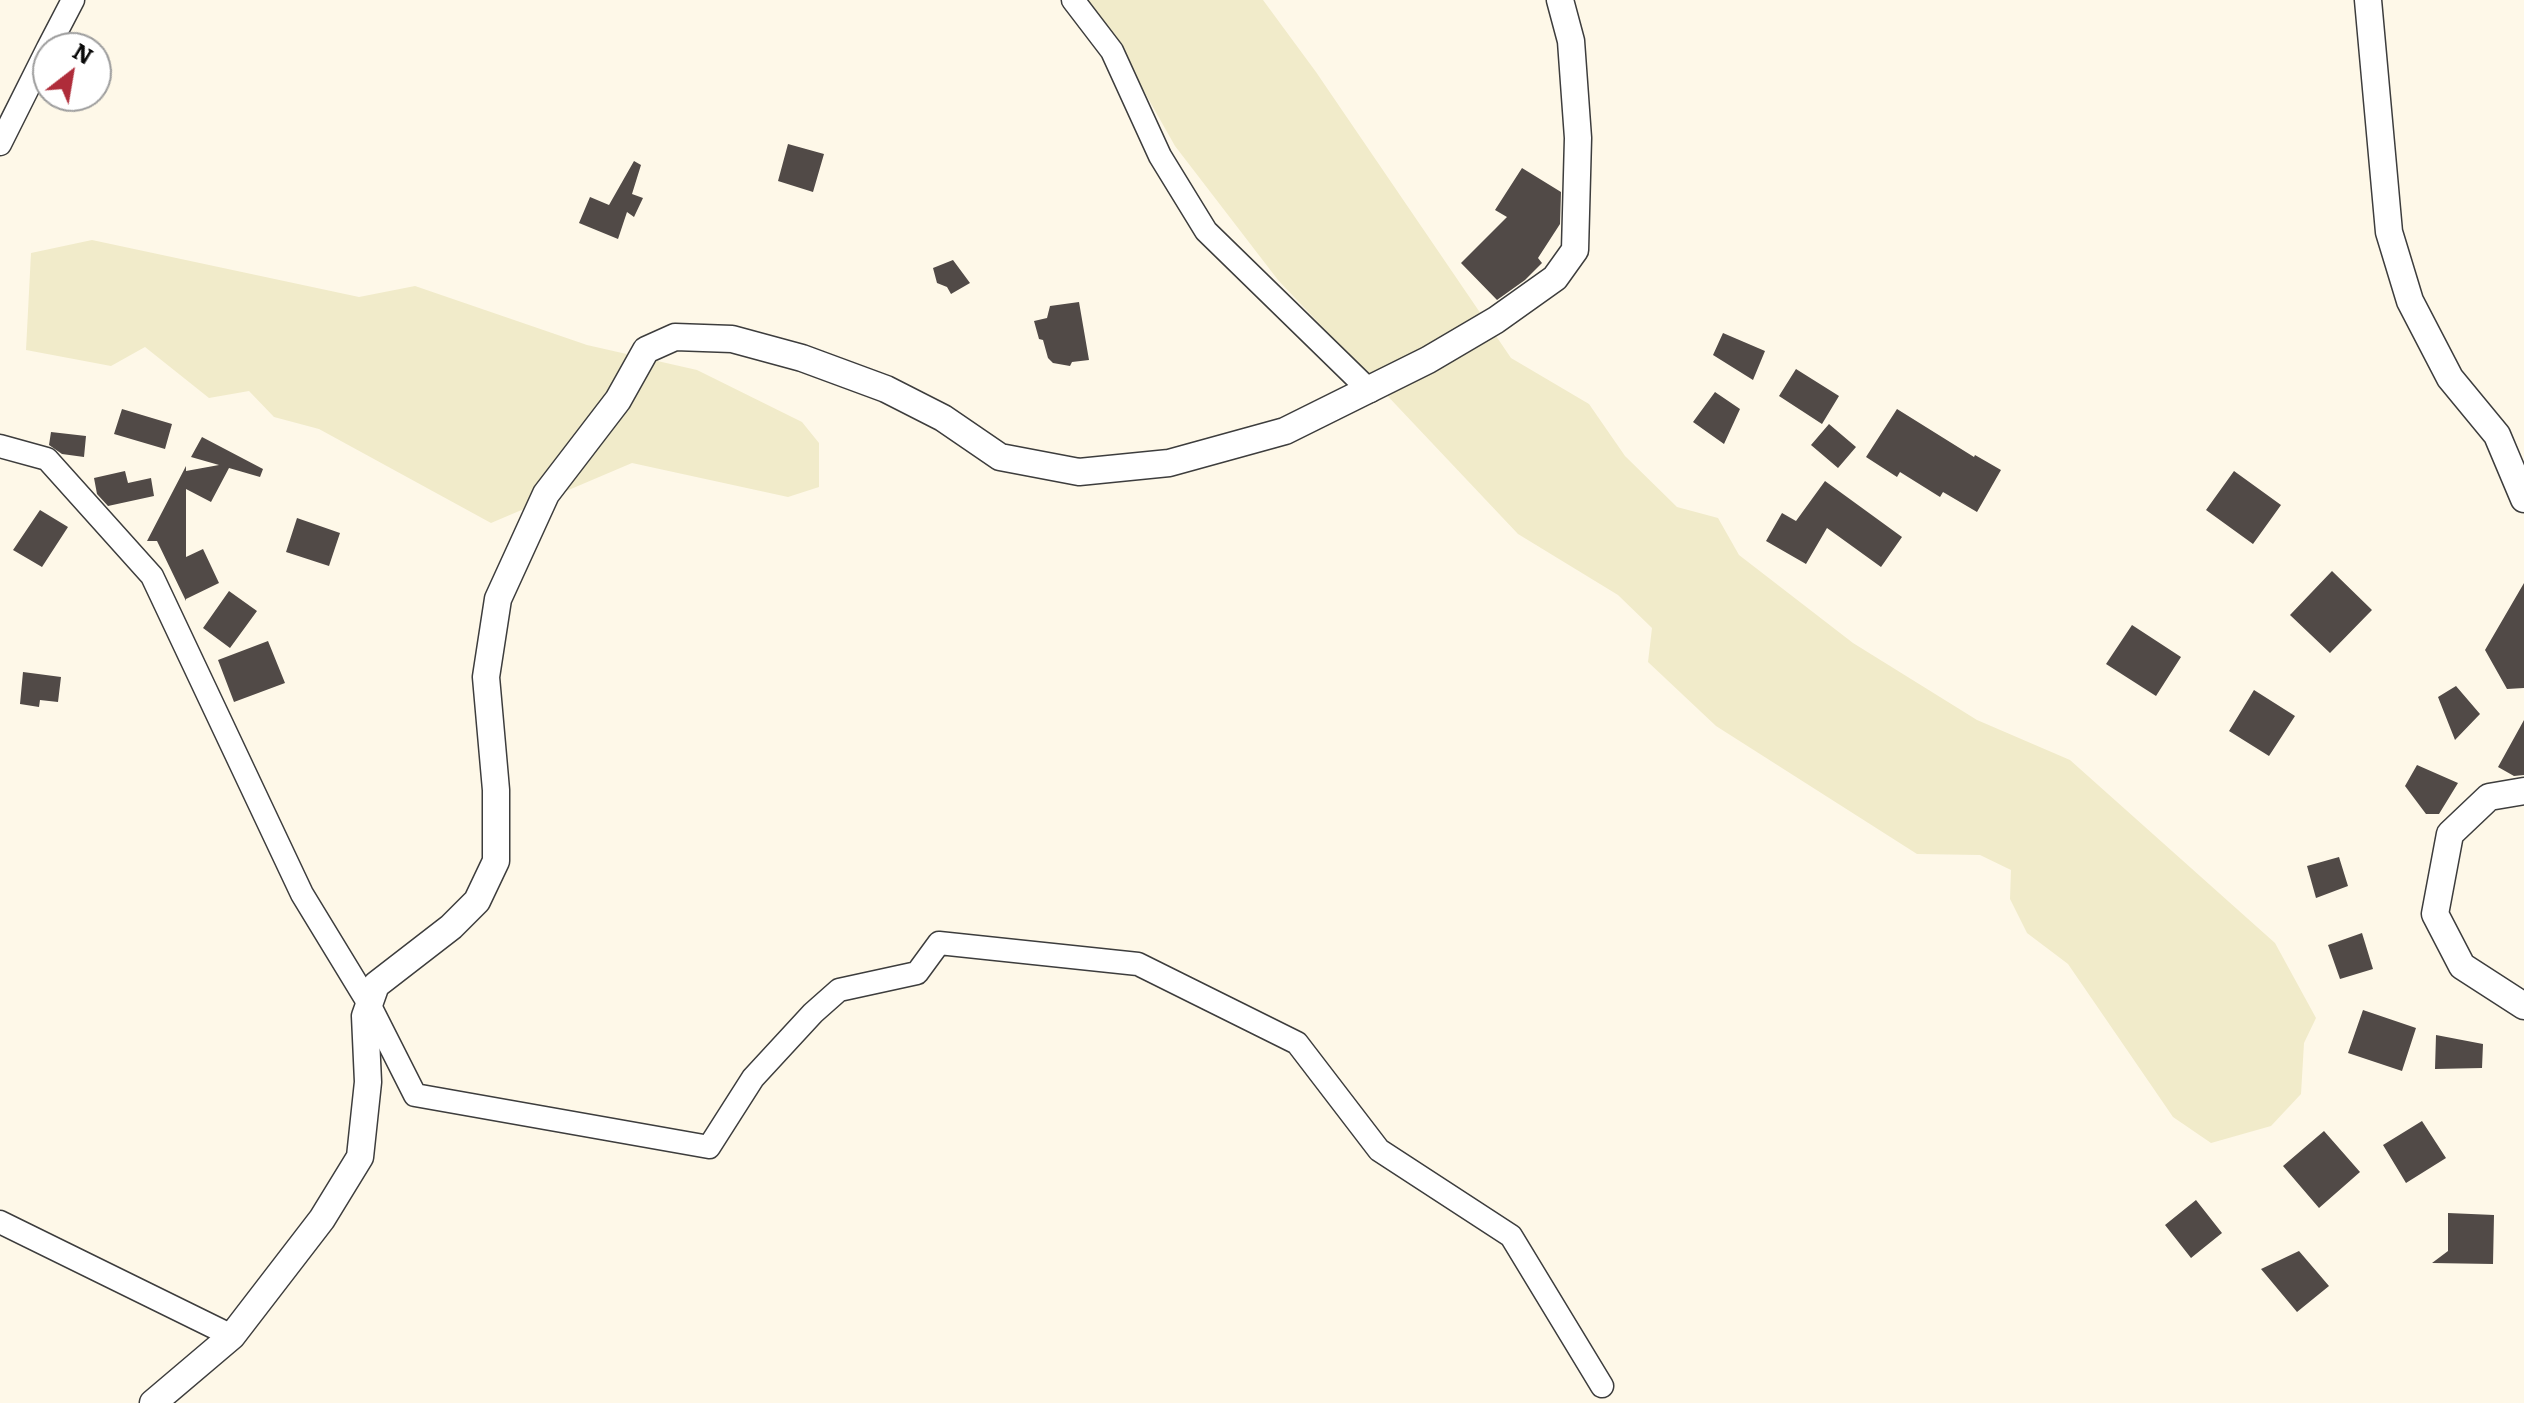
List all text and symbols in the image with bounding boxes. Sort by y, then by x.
north arrow [32,32,112,112]
text: N [67,34,100,72]

